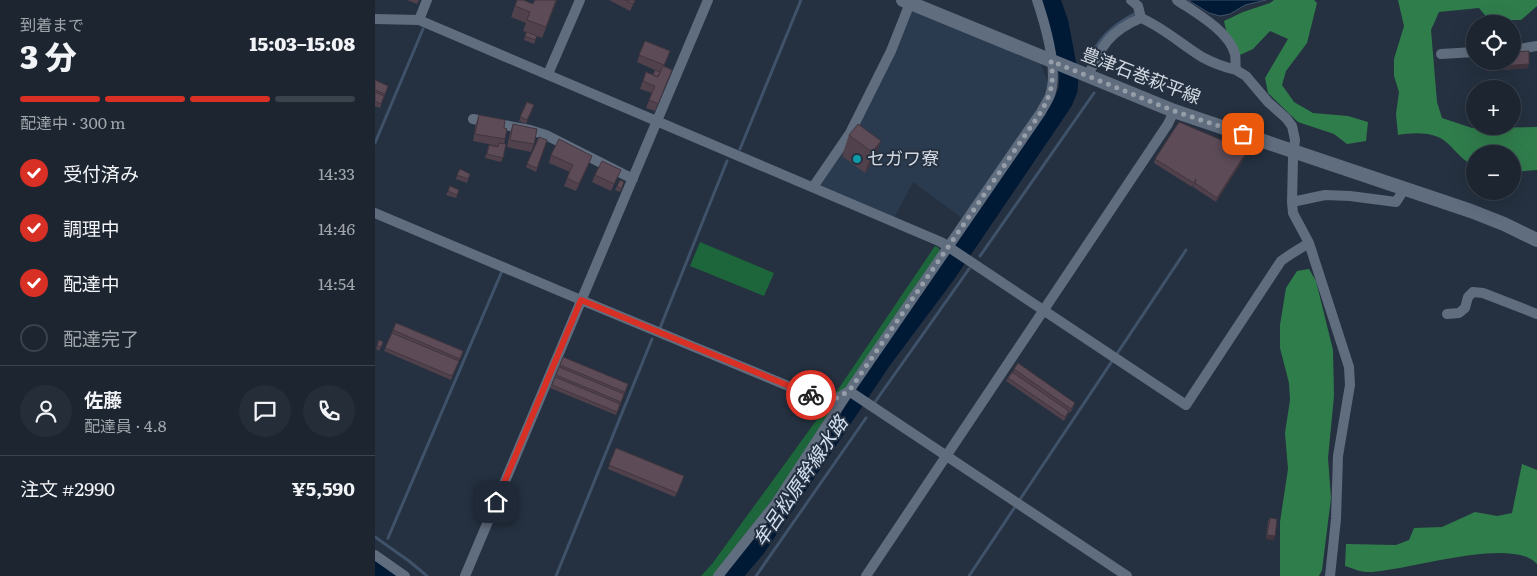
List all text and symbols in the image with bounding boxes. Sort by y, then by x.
text: 到着まで [20,12,84,36]
map controls [1466,15,1521,200]
button: locate [1466,15,1521,70]
text: 15:03–15:08 [249,29,355,57]
text: 3 分 [20,31,77,79]
street label: 豊津石巻萩平線 [1078,39,1205,110]
button: + [1466,80,1521,135]
text: 配達中 · 300 m [20,110,126,134]
pin [1222,113,1264,155]
icon: bag [1229,120,1257,148]
place label: セガワ寮 [867,144,939,171]
button: − [1466,145,1521,200]
marker: セガワ寮 [851,153,863,165]
icon: check [20,159,48,187]
text: 受付済み [63,159,139,187]
text: 14:33 [318,161,355,185]
icon: check [20,214,48,242]
text: 調理中 [63,214,120,242]
text: 14:46 [318,216,355,240]
icon: check [20,269,48,297]
text: 配達中 [63,269,120,297]
text: 14:54 [318,271,355,295]
text: 配達完了 [63,324,139,352]
courier [786,370,836,420]
icon: bike [797,381,825,409]
button: person [20,385,72,437]
text: 佐藤 [84,385,122,413]
button: chat [239,385,291,437]
button: phone [303,385,355,437]
water label: 牟呂松原幹線水路 [745,408,854,551]
text: 配達員 · 4.8 [84,413,167,437]
text: 注文 #2990 [20,474,115,502]
text: ¥5,590 [292,474,355,502]
pin [475,481,517,523]
icon: home [482,488,510,516]

